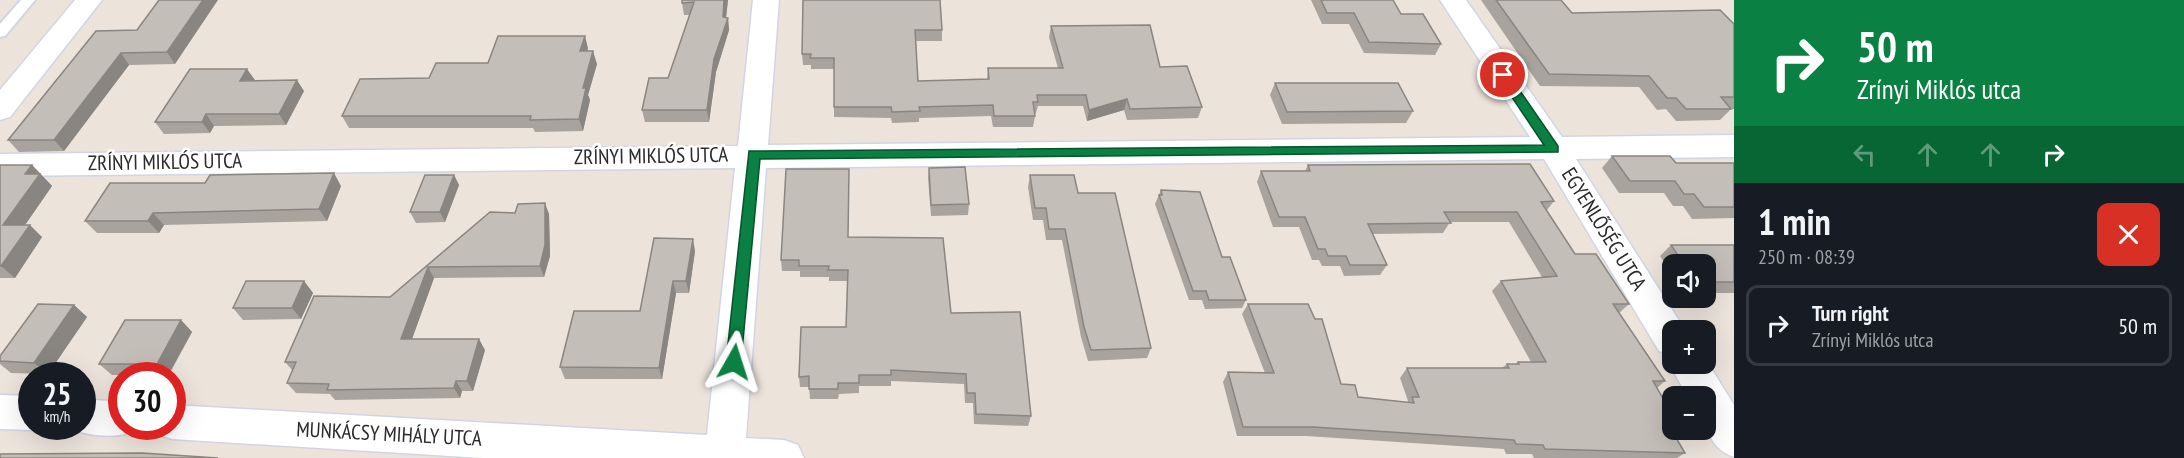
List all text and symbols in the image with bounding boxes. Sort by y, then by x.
text: 50 m [1857,19,1934,74]
icon: right [1758,24,1836,102]
pin [1477,49,1528,100]
icon: arrive [1486,58,1519,91]
text: Zrínyi Miklós utca [1857,72,2021,106]
icon: left [1848,138,1881,171]
icon: ahead [1911,138,1944,171]
icon: ahead [1974,138,2007,171]
icon: right [2037,138,2070,171]
street label: ZRÍNYI MIKLÓS UTCA [574,141,728,170]
street label: ZRÍNYI MIKLÓS UTCA [88,147,242,176]
street label: EGYENLŐSÉG UTCA [1556,162,1653,295]
text: 1 min [1758,198,1831,245]
button: close [2097,203,2160,266]
text: 250 m · 08:39 [1758,244,1855,270]
map controls [1662,254,1716,440]
button: sound [1662,254,1716,308]
text: Turn right [1812,299,1889,327]
icon: right [1761,309,1794,342]
text: 50 m [2118,312,2157,340]
button: + [1662,320,1716,374]
text: Zrínyi Miklós utca [1812,327,1933,353]
position arrow [702,330,766,394]
speed limit sign: 30 [108,362,186,440]
text: 25 [43,374,71,413]
button: − [1662,386,1716,440]
text: km/h [44,407,70,426]
street label: MUNKÁCSY MIHÁLY UTCA [296,415,482,452]

